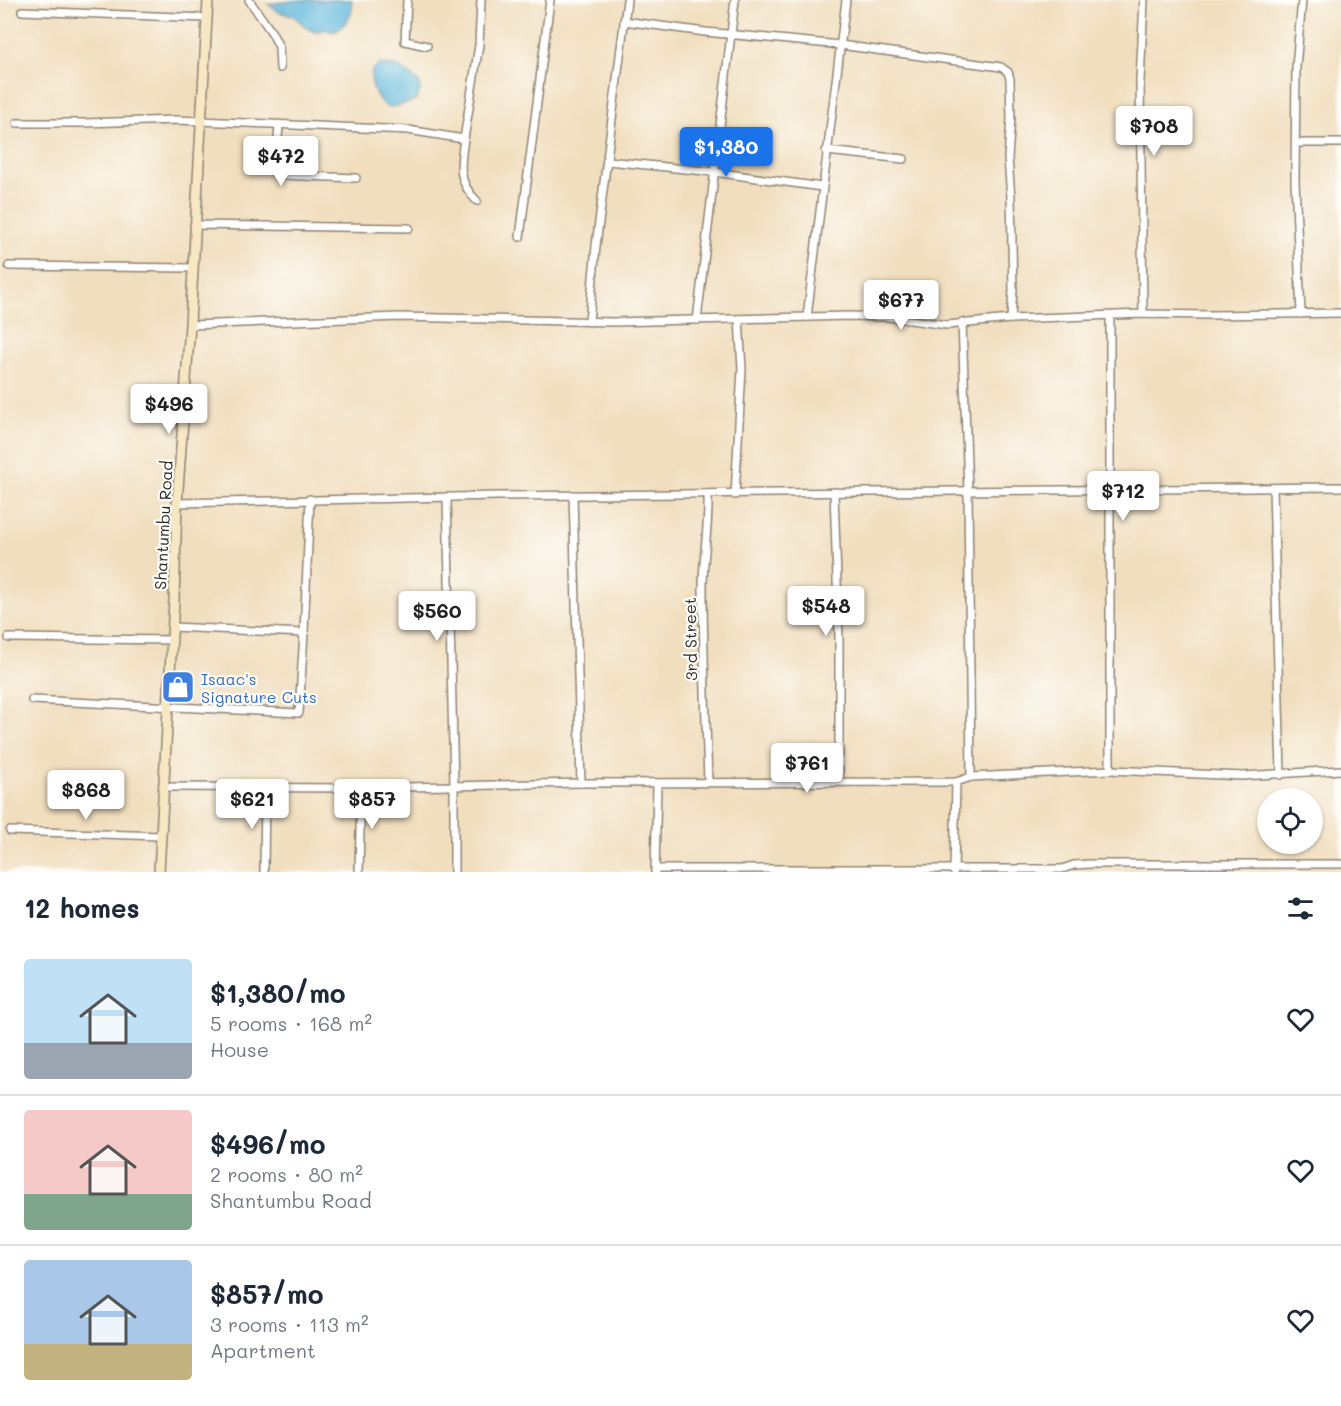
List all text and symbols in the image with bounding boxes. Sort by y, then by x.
pin: $708 [1118,106,1190,157]
text: $708 [1130,112,1178,138]
pin: $1,380 [677,127,775,178]
text: $1,380 [694,133,758,159]
pin: $472 [245,136,317,187]
text: $472 [257,142,305,168]
pin: $677 [865,280,937,331]
text: $677 [878,286,924,312]
pin: $496 [133,384,205,435]
text: $496 [144,390,194,416]
street label: Shantumbu Road [149,460,177,590]
pin: $712 [1087,471,1159,522]
text: $712 [1101,477,1145,503]
pin: $548 [790,586,862,637]
pin: $560 [401,591,473,642]
text: $548 [801,592,851,618]
text: $560 [413,597,462,623]
street label: 3rd Street [679,597,701,681]
place label: Isaac's Signature Cuts [201,668,317,707]
shop icon: Isaac's Signature Cuts [160,669,196,705]
pin: $761 [771,743,843,794]
text: $761 [785,749,829,775]
pin: $868 [50,770,122,821]
text: $868 [61,776,111,802]
pin: $621 [216,779,288,830]
pin: $857 [336,779,408,830]
text: $621 [230,785,274,811]
text: $857 [348,785,396,811]
map controls [1257,788,1323,854]
button: locate [1257,788,1323,854]
text: 12 homes [24,891,140,925]
icon: filters [1284,892,1317,925]
text: $1,380/mo [210,976,346,1010]
icon: home [72,983,144,1055]
icon: heart [1284,1003,1317,1036]
text: 5 rooms · 168 m² [210,1010,372,1036]
text: House [210,1036,269,1062]
text: $496/mo [210,1127,326,1161]
icon: home [72,1134,144,1206]
icon: heart [1284,1154,1317,1187]
text: 2 rooms · 80 m² [210,1161,363,1187]
text: Shantumbu Road [210,1187,372,1213]
text: $857/mo [210,1277,323,1311]
icon: home [72,1284,144,1356]
icon: heart [1284,1304,1317,1337]
text: 3 rooms · 113 m² [210,1311,369,1337]
text: Apartment [210,1337,316,1363]

